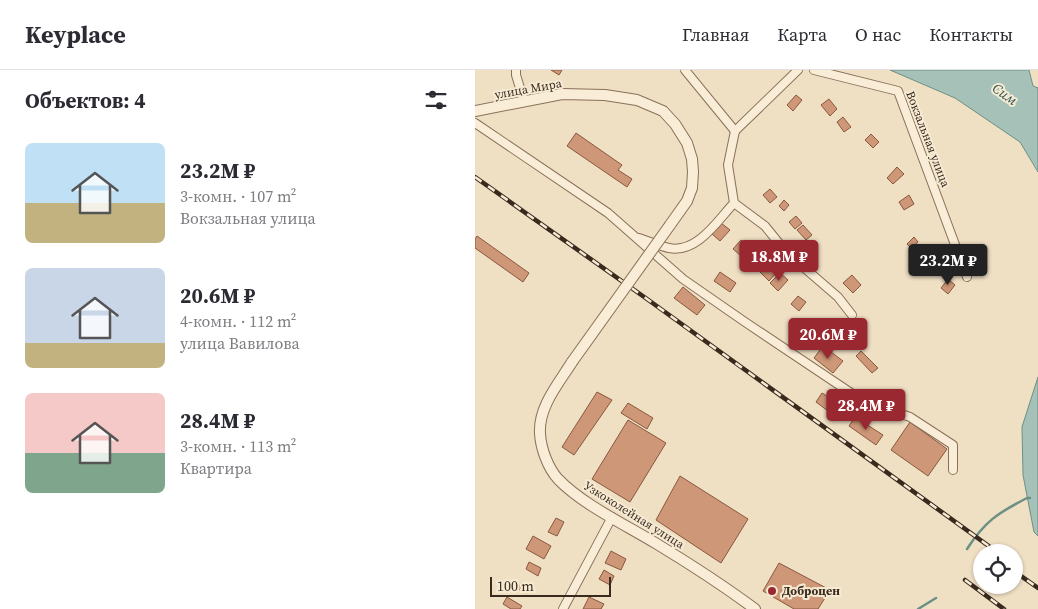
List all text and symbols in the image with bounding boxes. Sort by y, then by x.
text: Keyplace [25,18,126,51]
text: Главная [682,22,749,47]
text: Карта [777,22,827,47]
text: О нас [855,22,901,47]
text: Контакты [929,22,1013,47]
street label: улица Мира [493,75,564,103]
water label: Сим [988,78,1022,110]
text: Объектов: 4 [25,86,146,115]
icon: filters [422,86,450,114]
street label: Вокзальная улица [902,89,954,190]
text: 23.2M ₽ [180,156,255,185]
icon: home [65,163,125,223]
text: 3-комн. · 107 m² [180,185,296,207]
text: Вокзальная улица [180,207,316,229]
pin: 18.8M ₽ [733,240,825,282]
pin: 23.2M ₽ [902,244,994,286]
text: 18.8M ₽ [750,245,808,267]
text: 23.2M ₽ [919,249,977,271]
text: 20.6M ₽ [180,281,255,310]
icon: home [65,288,125,348]
text: 4-комн. · 112 m² [180,310,296,332]
pin: 20.6M ₽ [782,318,874,360]
text: 20.6M ₽ [799,323,857,345]
text: улица Вавилова [180,332,300,354]
pin: 28.4M ₽ [820,388,912,431]
text: 28.4M ₽ [837,394,895,416]
text: 28.4M ₽ [180,406,255,435]
icon: home [65,413,125,473]
text: 3-комн. · 113 m² [180,435,296,457]
text: Квартира [180,457,252,479]
street label: Узкоколейная улица [581,478,688,553]
map controls [973,544,1023,594]
button: locate [973,544,1023,594]
scale bar [490,574,611,597]
text: 100 m [497,576,534,596]
place label: Доброцен [782,583,840,599]
marker: Доброцен [766,585,778,597]

